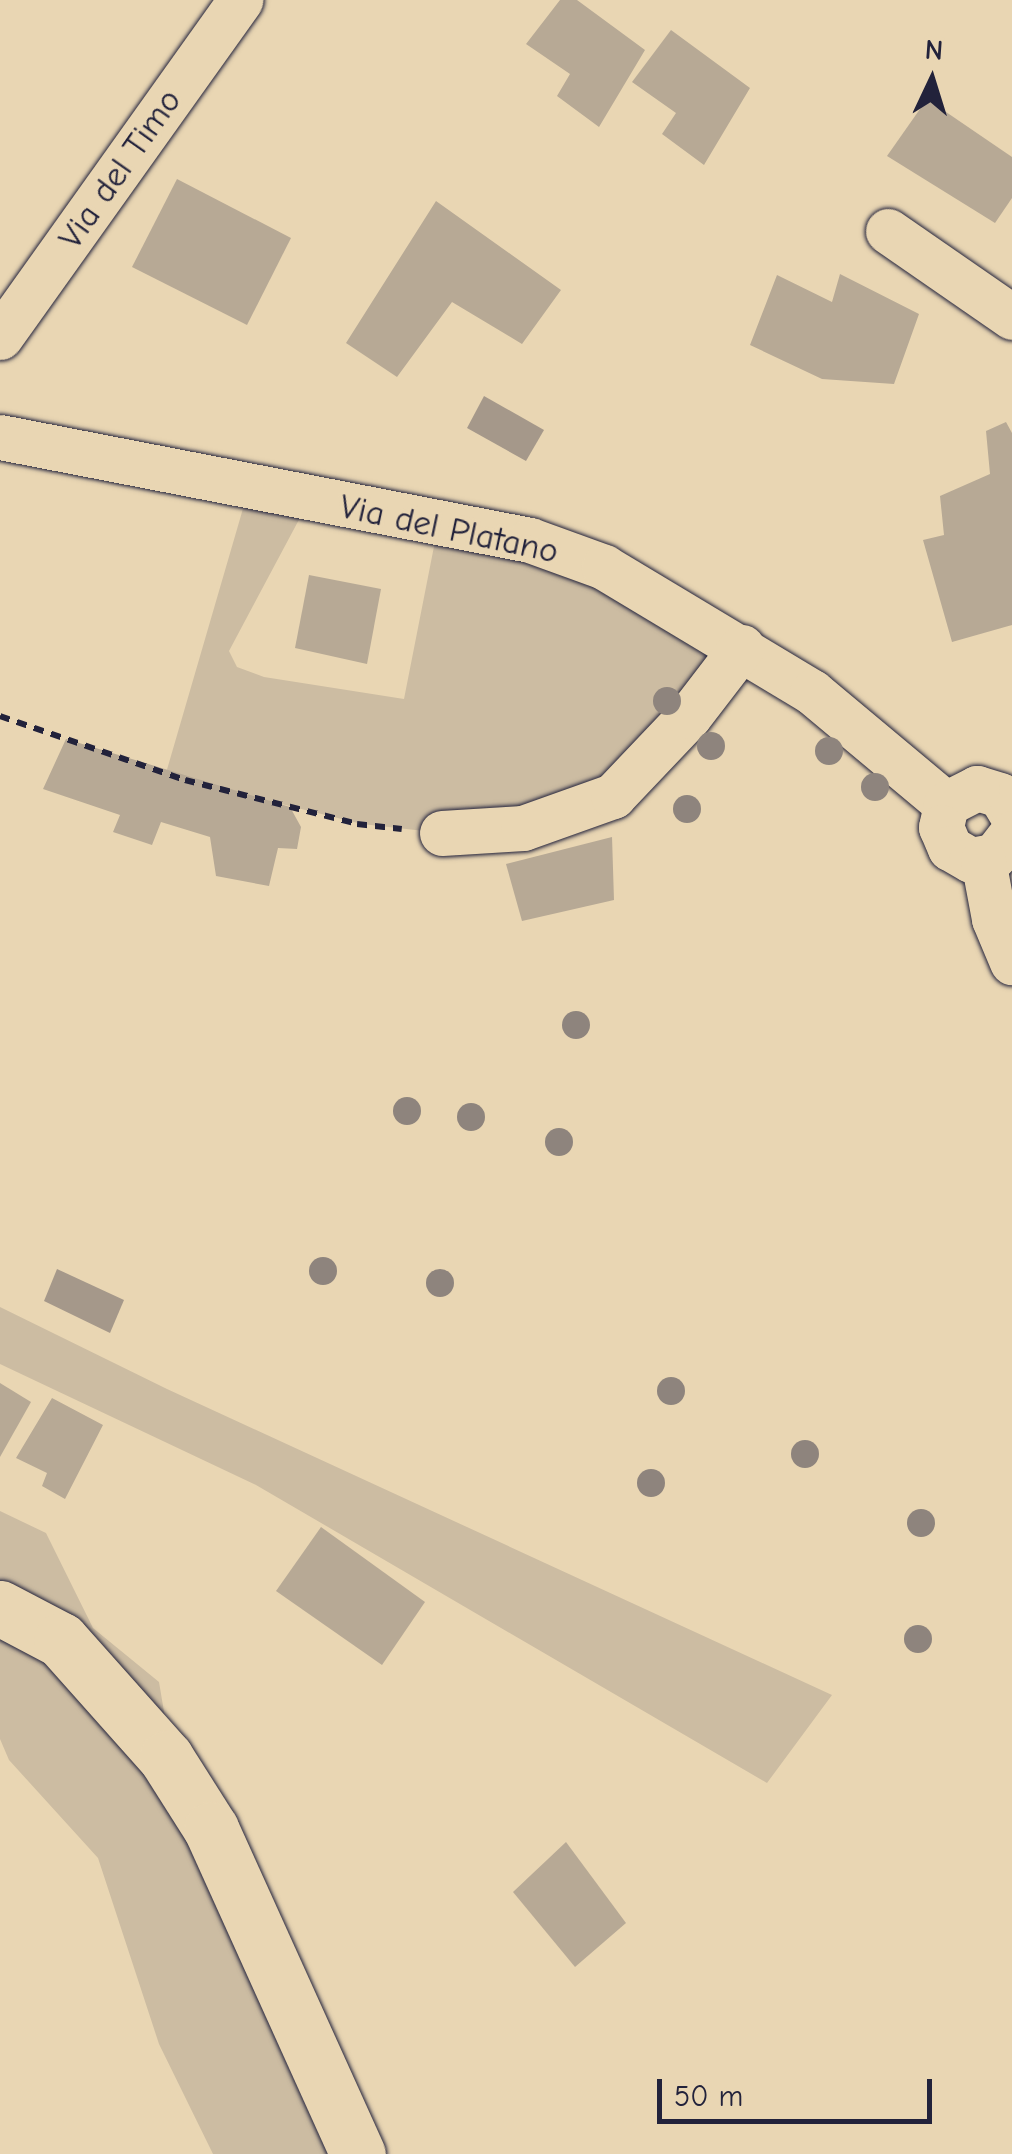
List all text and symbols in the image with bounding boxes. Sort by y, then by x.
north arrow [882,30,982,130]
text: N [924,33,944,67]
street label: Via del Timo [50,81,190,257]
street label: Via del Platano [336,485,562,573]
scale bar [662,2059,937,2121]
text: 50 m [674,2079,743,2114]

